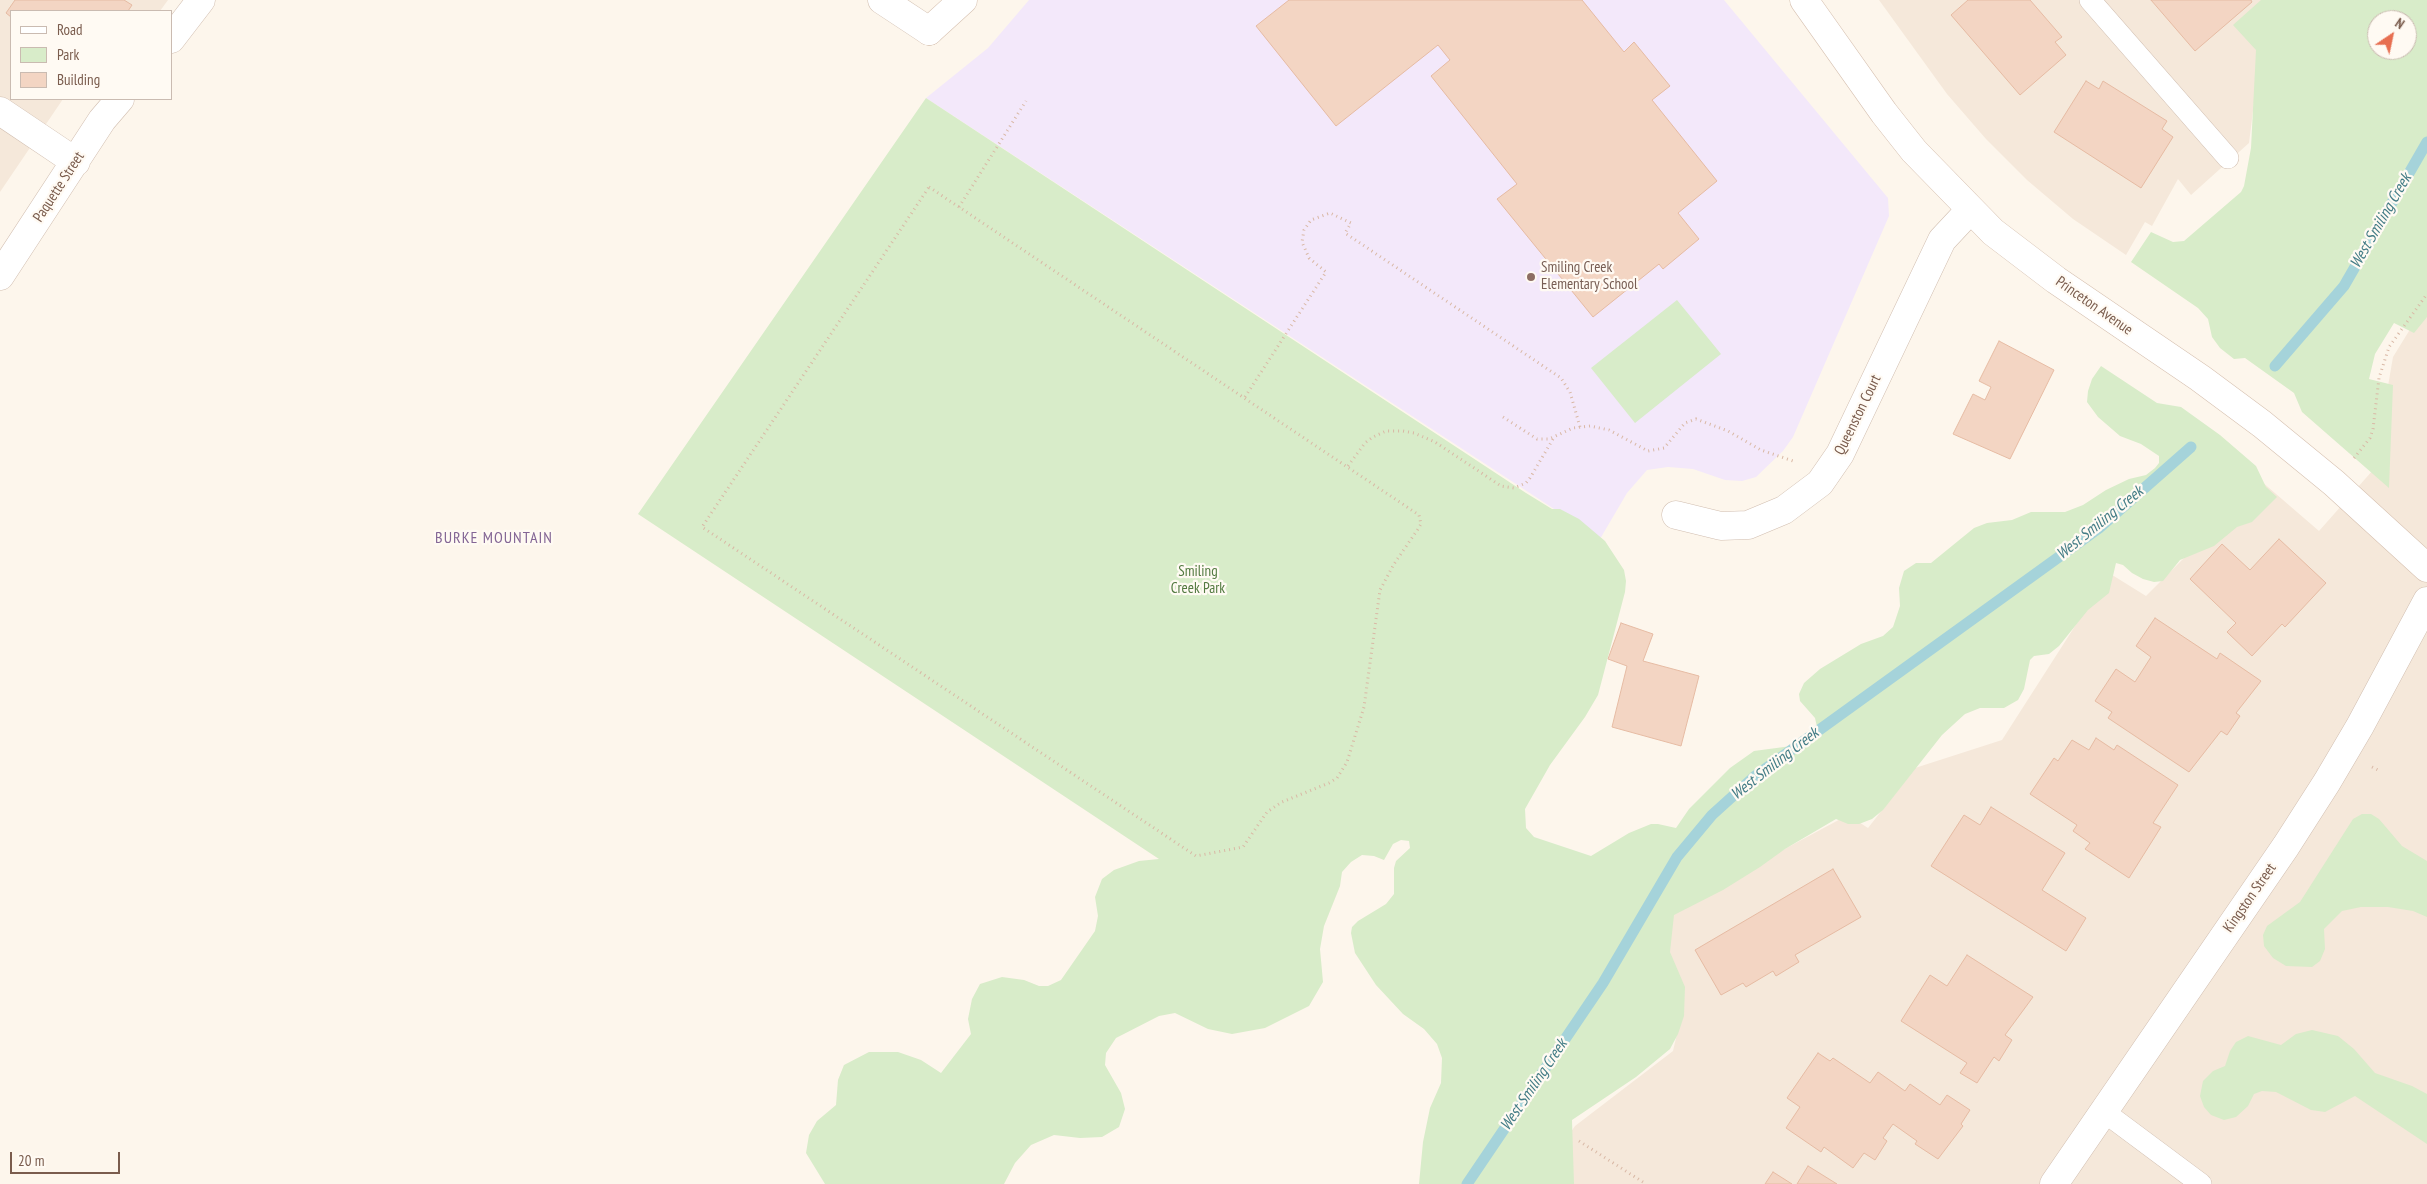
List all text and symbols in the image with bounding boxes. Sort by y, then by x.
legend [10,10,172,100]
north arrow [2367,10,2417,60]
text: N [2392,14,2408,33]
text: Road [57,20,83,39]
text: Park [57,45,79,64]
text: Building [57,70,100,89]
street label: Paquette Street [30,149,88,225]
water label: West Smiling Creek [2346,170,2416,272]
place label: Smiling Creek Elementary School [1541,259,1638,294]
marker: Smiling Creek Elementary School [1525,271,1537,283]
street label: Princeton Avenue [2052,273,2136,339]
street label: Queenston Court [1831,372,1885,458]
water label: West Smiling Creek [2053,482,2147,564]
district label: BURKE MOUNTAIN [433,528,555,548]
park label: Smiling Creek Park [1171,563,1225,598]
water label: West Smiling Creek [1727,724,1823,804]
street label: Kingston Street [2220,860,2280,936]
water label: West Smiling Creek [1496,1036,1572,1134]
scale bar [12,1142,122,1174]
text: 20 m [18,1151,44,1170]

